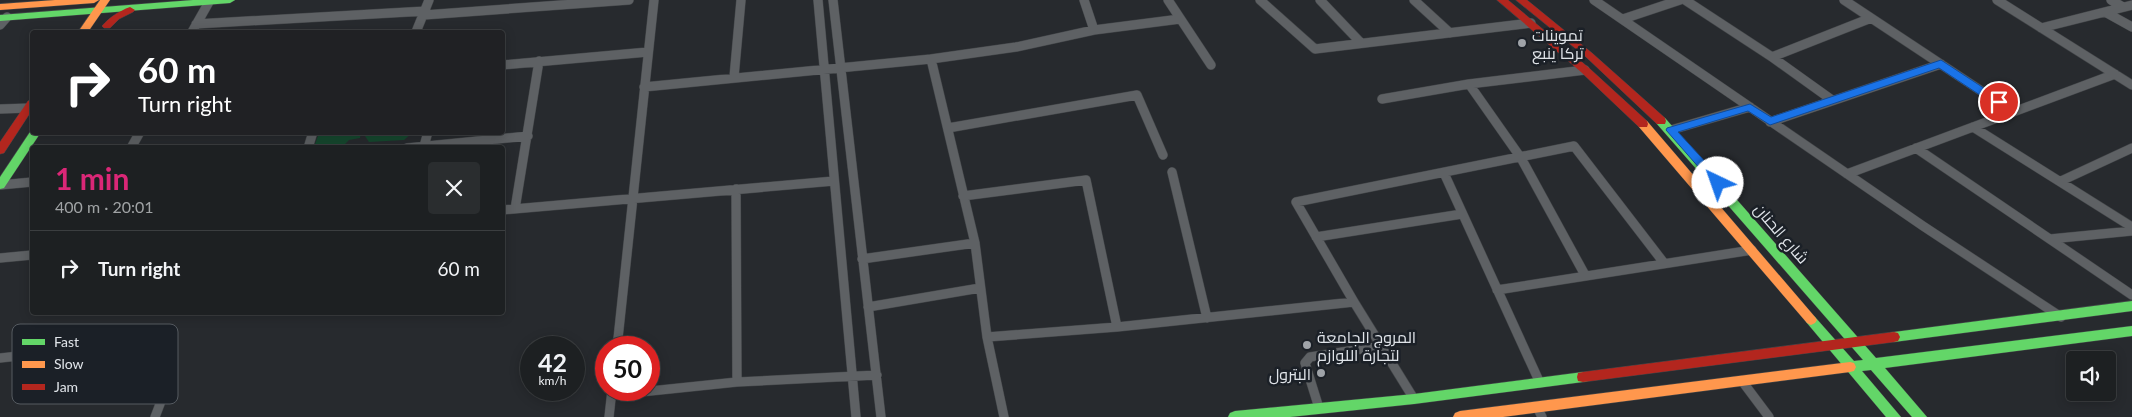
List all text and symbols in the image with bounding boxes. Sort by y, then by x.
place label: تموينات تركا ينبع [1532,25,1584,65]
marker: تموينات تركا ينبع [1516,37,1528,49]
text: 60 m [138,48,216,90]
icon: right [55,50,120,115]
pin [1978,81,2020,123]
icon: arrive [1985,88,2013,116]
text: Turn right [138,90,232,117]
position arrow [1691,156,1743,208]
text: 1 min [55,160,129,196]
button: close [428,162,480,214]
text: 400 m · 20:01 [55,197,154,216]
street label: شارع الحنان [1748,199,1813,269]
icon: right [55,254,83,282]
text: Turn right [98,257,180,280]
text: 60 m [437,257,480,280]
legend [12,324,178,404]
place label: المروج الجامعة لتجارة اللوازم [1317,327,1416,367]
text: Fast [54,333,79,350]
speed limit sign: 50 [595,336,660,401]
marker: المروج الجامعة لتجارة اللوازم [1301,339,1313,351]
text: 42 [538,347,567,377]
map controls [2066,351,2116,401]
button: sound [2066,351,2116,401]
text: Slow [54,355,84,372]
place label: البترول [1269,364,1311,385]
marker: البترول [1315,367,1327,379]
text: km/h [538,373,567,388]
text: Jam [54,378,78,395]

